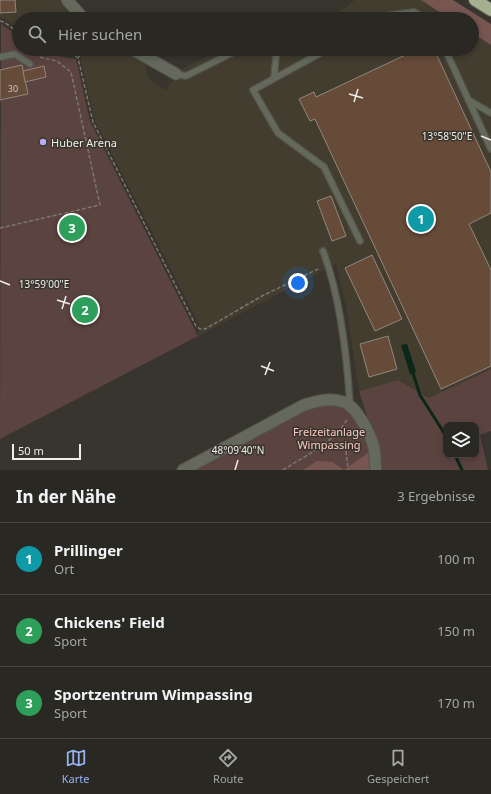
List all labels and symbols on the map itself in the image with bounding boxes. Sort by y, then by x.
house number: 30 [8,82,18,95]
text: 13°58'50"E [422,129,472,143]
place label: Huber Arena [51,135,117,150]
marker: Huber Arena [38,137,48,147]
pin: 1 [408,204,434,234]
pin: 3 [59,213,85,243]
your location [288,273,308,293]
text: 13°59'00"E [19,277,69,291]
pin: 2 [72,295,98,325]
park label: Freizeitanlage Wimpassing [293,424,365,452]
scale bar [12,442,81,461]
text: 48°09'40"N [212,443,264,457]

